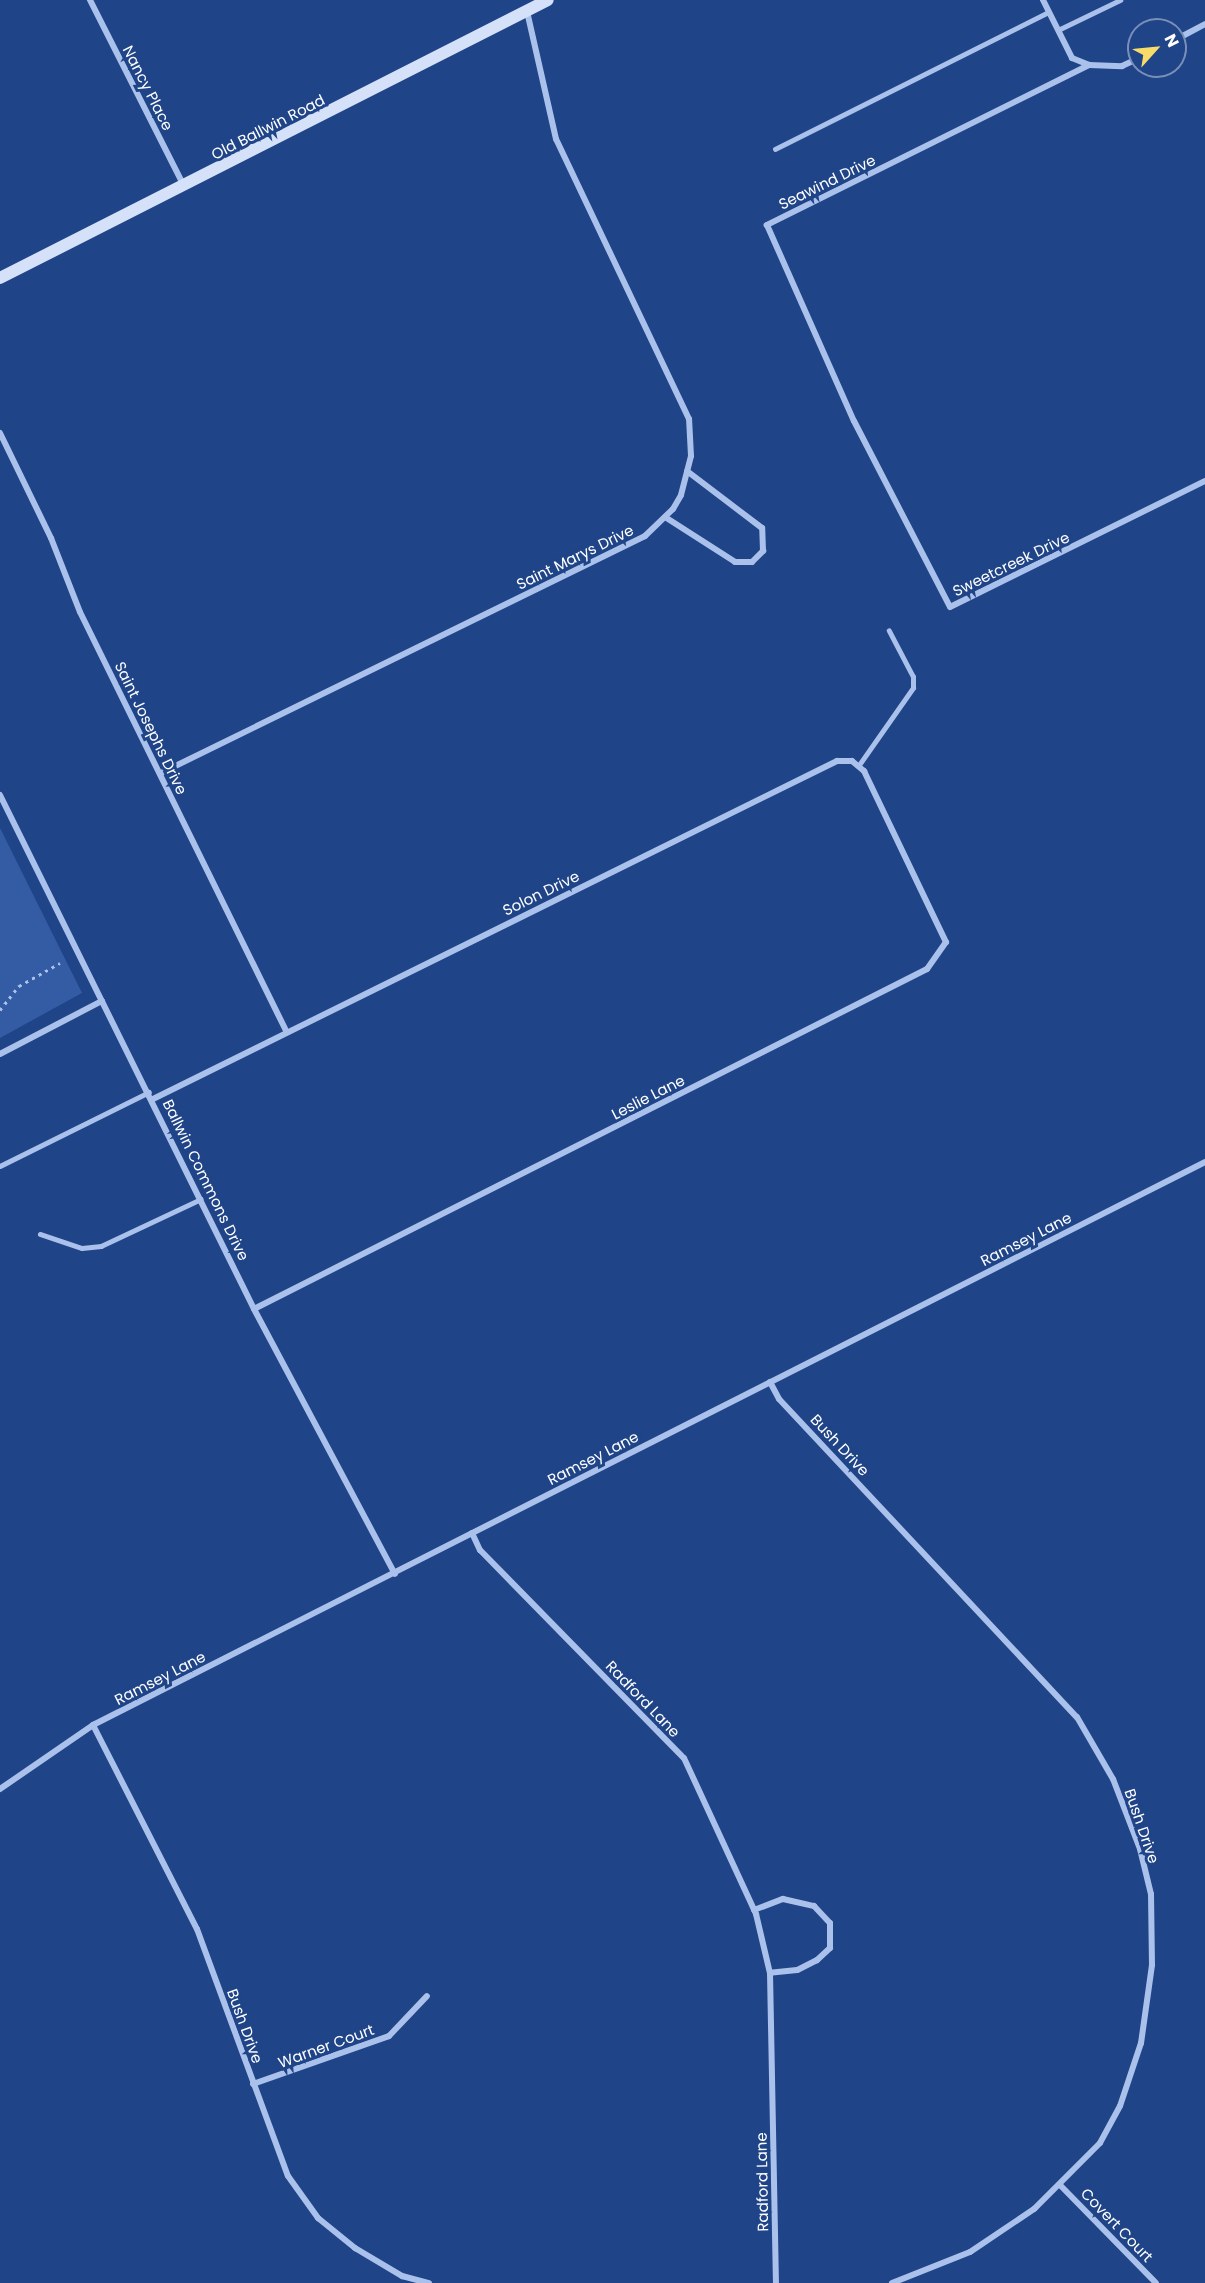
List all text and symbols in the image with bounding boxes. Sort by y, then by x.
north arrow [1127,18,1187,78]
text: N [1159,30,1185,51]
street label: Nancy Place [119,43,177,133]
street label: Old Ballwin Road [208,91,328,163]
street label: Seawind Drive [776,151,878,213]
street label: Saint Marys Drive [513,521,637,593]
street label: Sweetcreek Drive [950,528,1072,600]
street label: Saint Josephs Drive [111,659,191,797]
street label: Solon Drive [500,867,582,919]
street label: Leslie Lane [608,1071,688,1123]
street label: Ballwin Commons Drive [159,1096,253,1264]
street label: Ramsey Lane [977,1208,1075,1270]
street label: Bush Drive [807,1410,873,1480]
street label: Ramsey Lane [544,1427,642,1489]
street label: Ramsey Lane [111,1647,209,1709]
street label: Radford Lane [602,1657,684,1741]
street label: Bush Drive [1121,1786,1163,1866]
street label: Bush Drive [223,1986,267,2066]
street label: Warner Court [276,2020,376,2072]
street label: Radford Lane [752,2132,772,2232]
street label: Covert Court [1077,2184,1157,2266]

